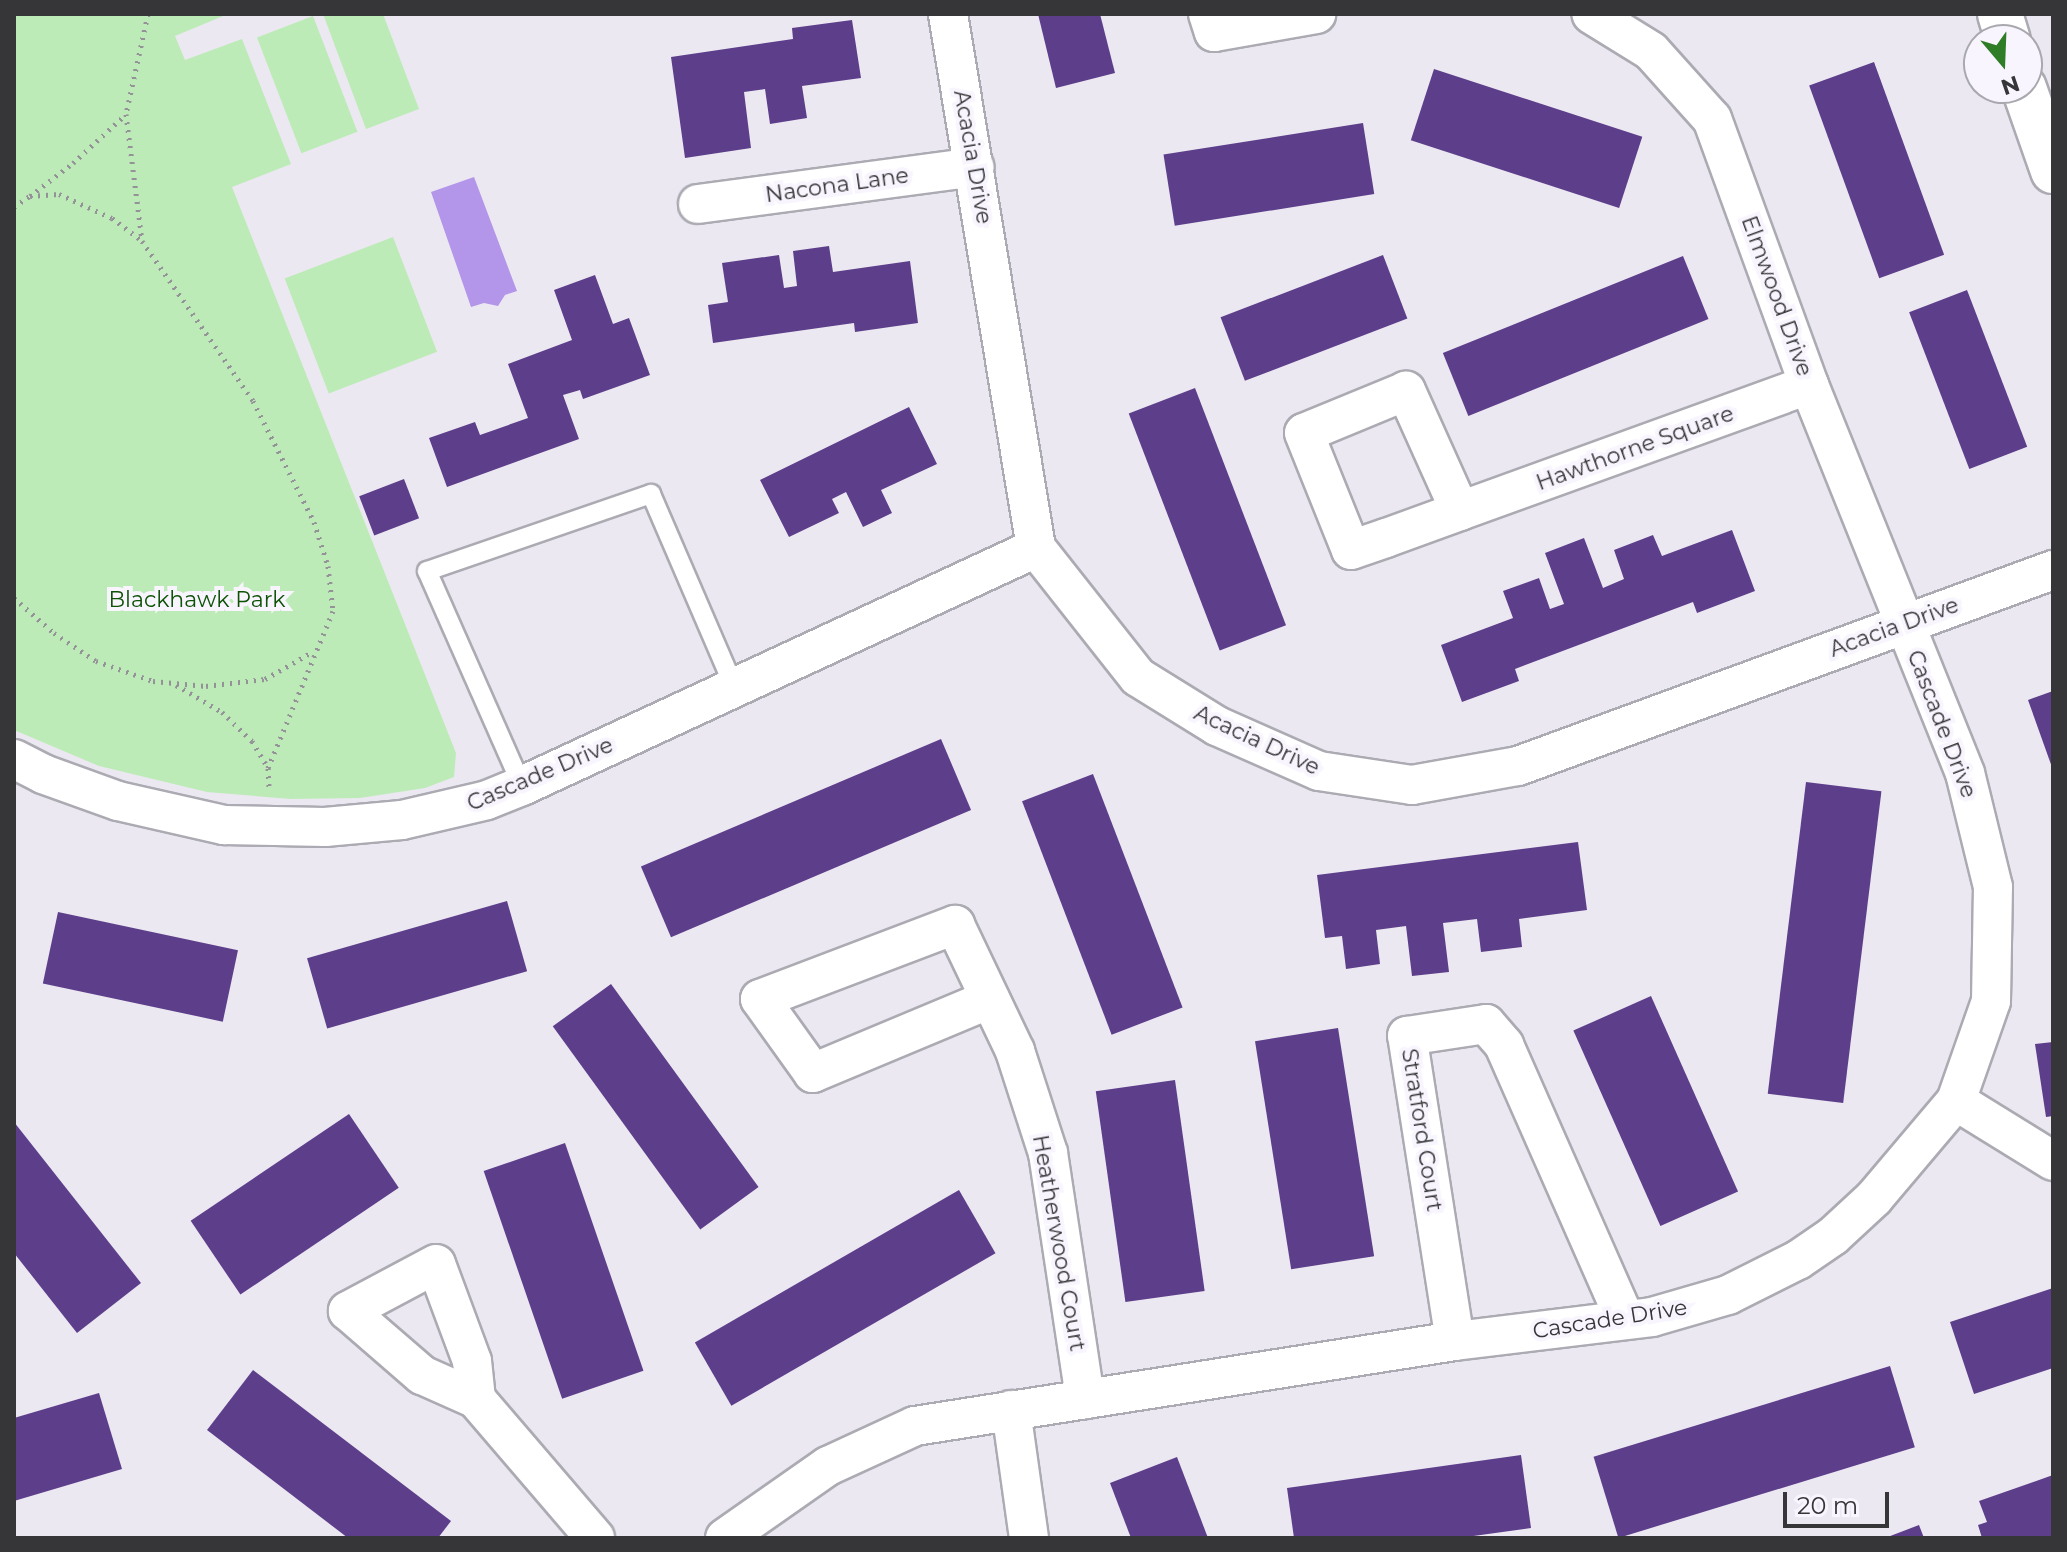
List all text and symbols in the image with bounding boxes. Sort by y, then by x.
north arrow [1963,24,2043,104]
text: N [1998,70,2023,101]
street label: Acacia Drive [948,88,998,226]
street label: Nacona Lane [764,162,910,208]
street label: Elmwood Drive [1736,212,1818,380]
street label: Hawthorne Square [1533,400,1737,496]
park label: Blackhawk Park [108,587,286,613]
street label: Acacia Drive [1826,591,1962,663]
street label: Cascade Drive [1902,646,1982,802]
street label: Acacia Drive [1190,699,1324,781]
street label: Cascade Drive [463,731,617,817]
street label: Stratford Court [1396,1047,1448,1213]
street label: Heatherwood Court [1027,1133,1091,1353]
street label: Cascade Drive [1531,1294,1689,1344]
scale bar [1787,1476,1893,1526]
text: 20 m [1797,1491,1858,1520]

